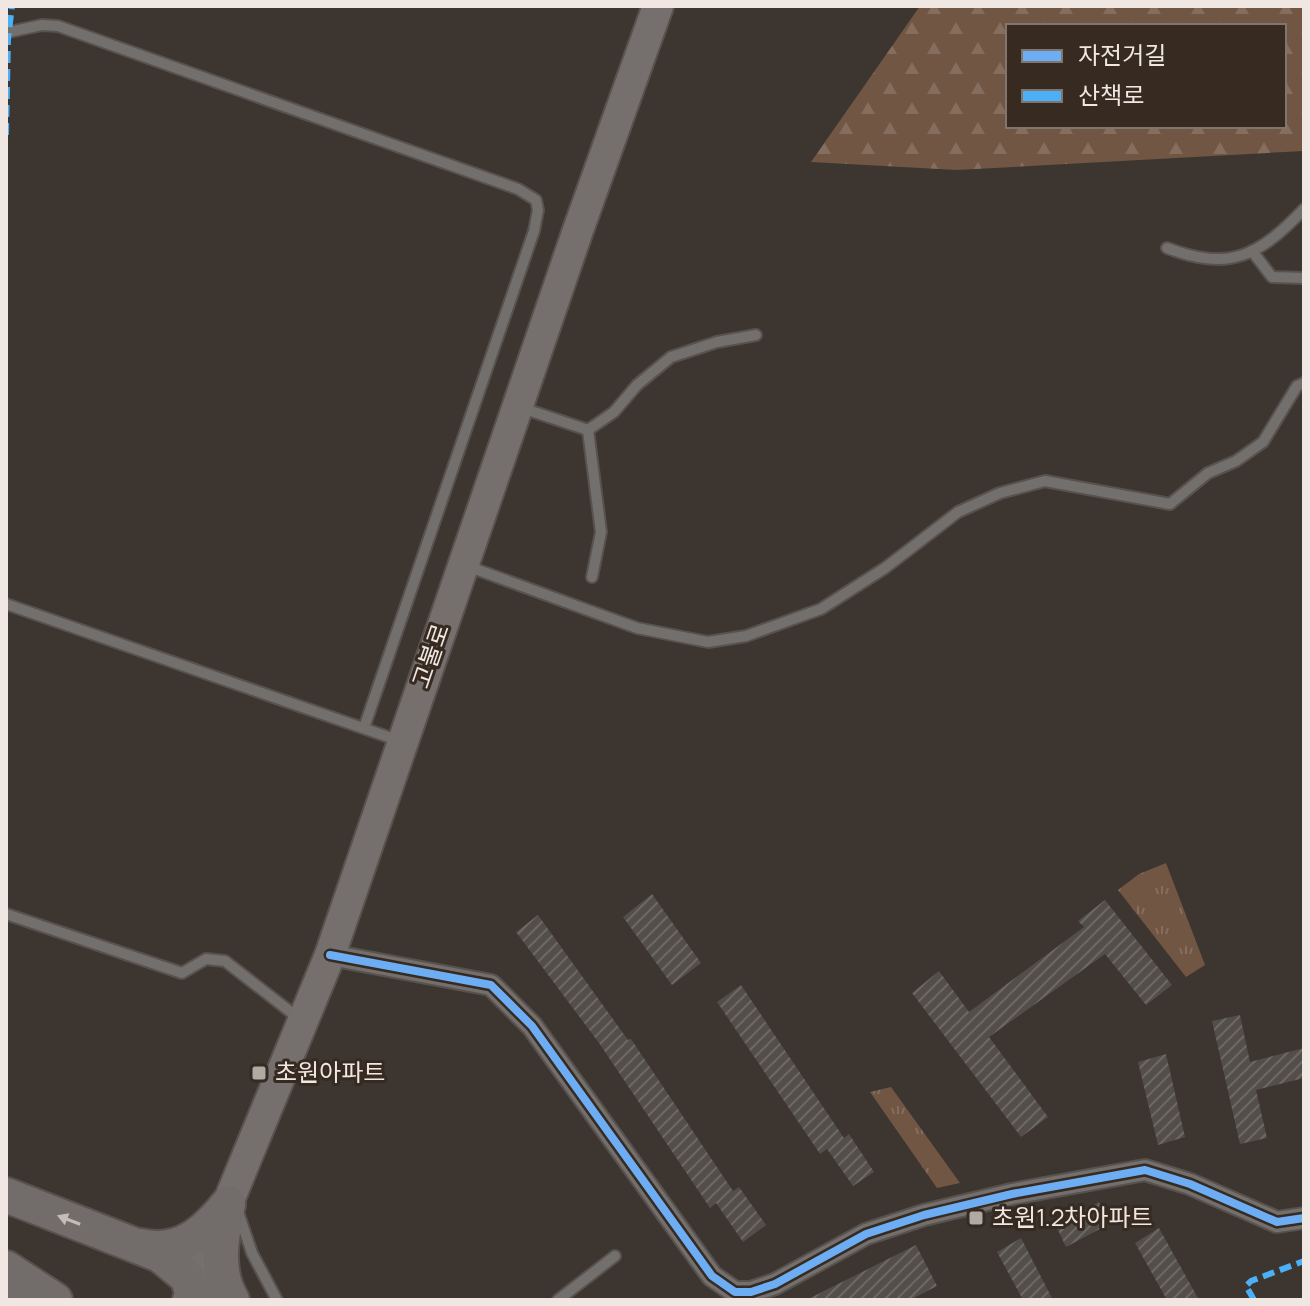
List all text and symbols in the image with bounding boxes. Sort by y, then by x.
legend [1006,24,1286,128]
text: 자전거길 [1078,38,1166,71]
text: 산책로 [1078,78,1144,111]
street label: 고불로 [403,619,456,692]
place label: 초원아파트 [275,1055,385,1088]
marker: 초원아파트 [250,1064,268,1082]
place label: 초원1.2차아파트 [992,1200,1153,1233]
marker: 초원1.2차아파트 [967,1209,985,1227]
one-way arrow [57,1213,81,1226]

